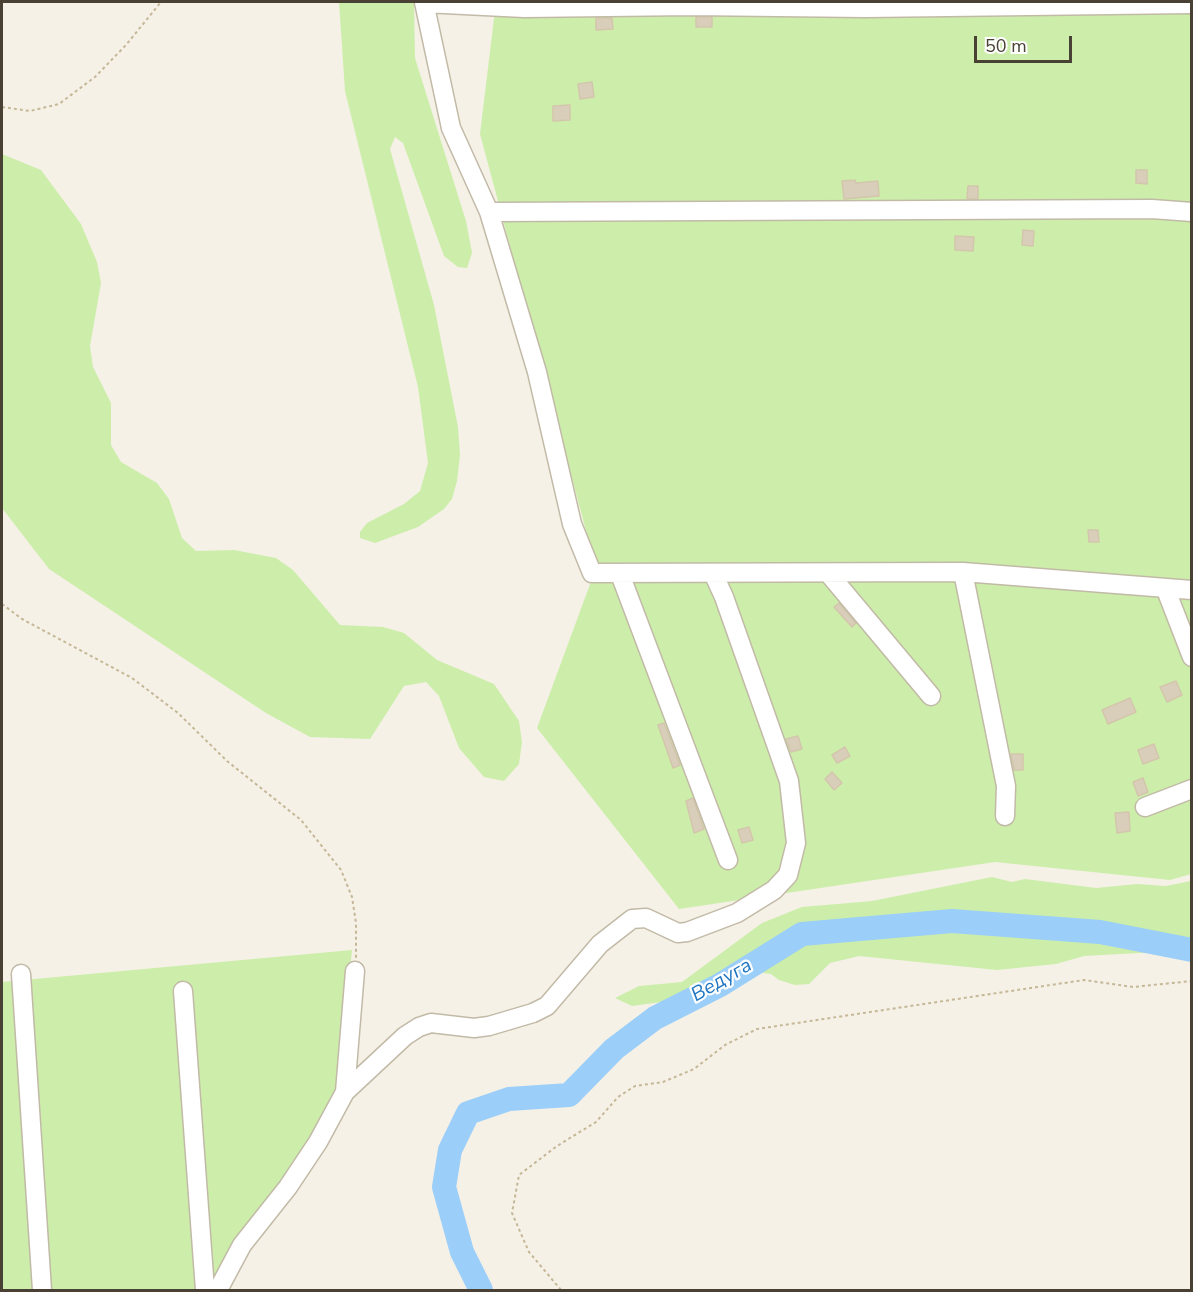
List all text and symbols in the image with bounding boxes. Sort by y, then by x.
scale bar [977,24,1074,62]
text: 50 m [985,34,1027,58]
water label: Ведуга [687,954,757,1008]

